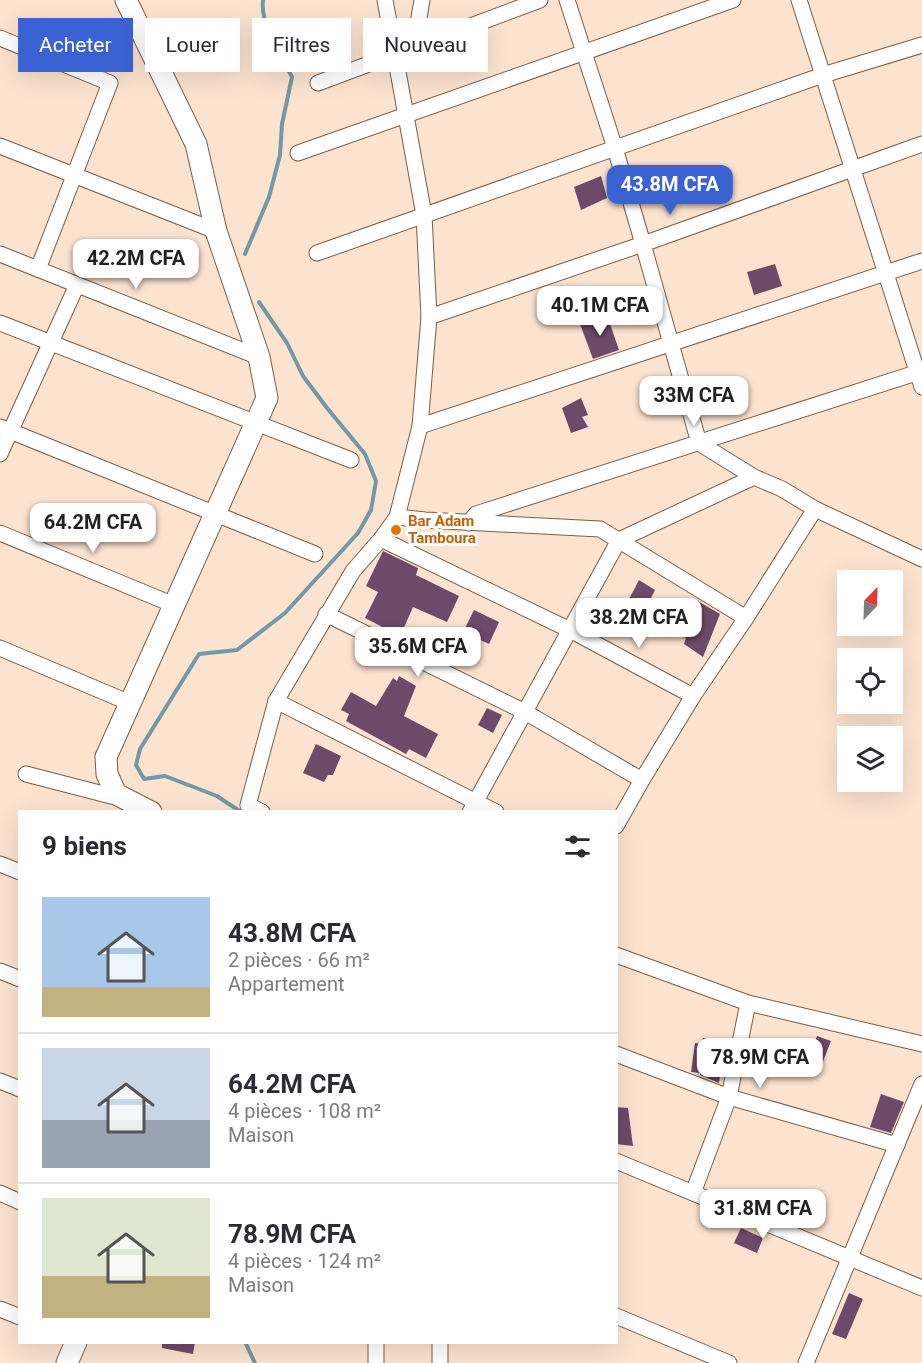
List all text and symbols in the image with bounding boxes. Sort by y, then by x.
chip: Acheter [18,18,133,72]
chip: Louer [145,18,240,72]
chip: Filtres [252,18,351,72]
chip: Nouveau [363,18,488,72]
pin: 43.8M CFA [601,165,739,216]
text: 43.8M CFA [621,172,719,196]
pin: 42.2M CFA [67,239,205,290]
text: 42.2M CFA [87,246,185,270]
pin: 40.1M CFA [531,286,669,337]
text: 40.1M CFA [551,293,649,317]
pin: 33M CFA [639,376,749,427]
text: 33M CFA [653,383,735,407]
pin: 64.2M CFA [24,503,162,554]
text: 64.2M CFA [44,510,142,534]
place label: Bar Adam Tamboura [408,512,476,547]
marker: Bar Adam Tamboura [389,523,403,537]
north arrow [837,570,903,636]
map controls [837,570,903,792]
pin: 38.2M CFA [570,598,708,649]
text: 38.2M CFA [590,605,688,629]
pin: 35.6M CFA [349,627,487,678]
text: 35.6M CFA [369,634,467,658]
button: locate [837,648,903,714]
button: layers [837,726,903,792]
icon: filters [561,830,594,863]
text: 9 biens [42,831,127,861]
text: 43.8M CFA [228,918,356,948]
icon: home [90,921,162,993]
text: 2 pièces · 66 m² [228,948,370,972]
text: Appartement [228,972,345,996]
pin: 78.9M CFA [691,1038,829,1089]
text: 78.9M CFA [711,1045,809,1069]
text: 64.2M CFA [228,1069,356,1099]
icon: home [90,1072,162,1144]
text: 4 pièces · 108 m² [228,1099,381,1123]
text: Maison [228,1123,294,1147]
pin: 31.8M CFA [694,1189,832,1240]
text: 31.8M CFA [714,1196,812,1220]
text: 78.9M CFA [228,1219,356,1249]
icon: home [90,1222,162,1294]
text: 4 pièces · 124 m² [228,1249,381,1273]
text: Maison [228,1273,294,1297]

